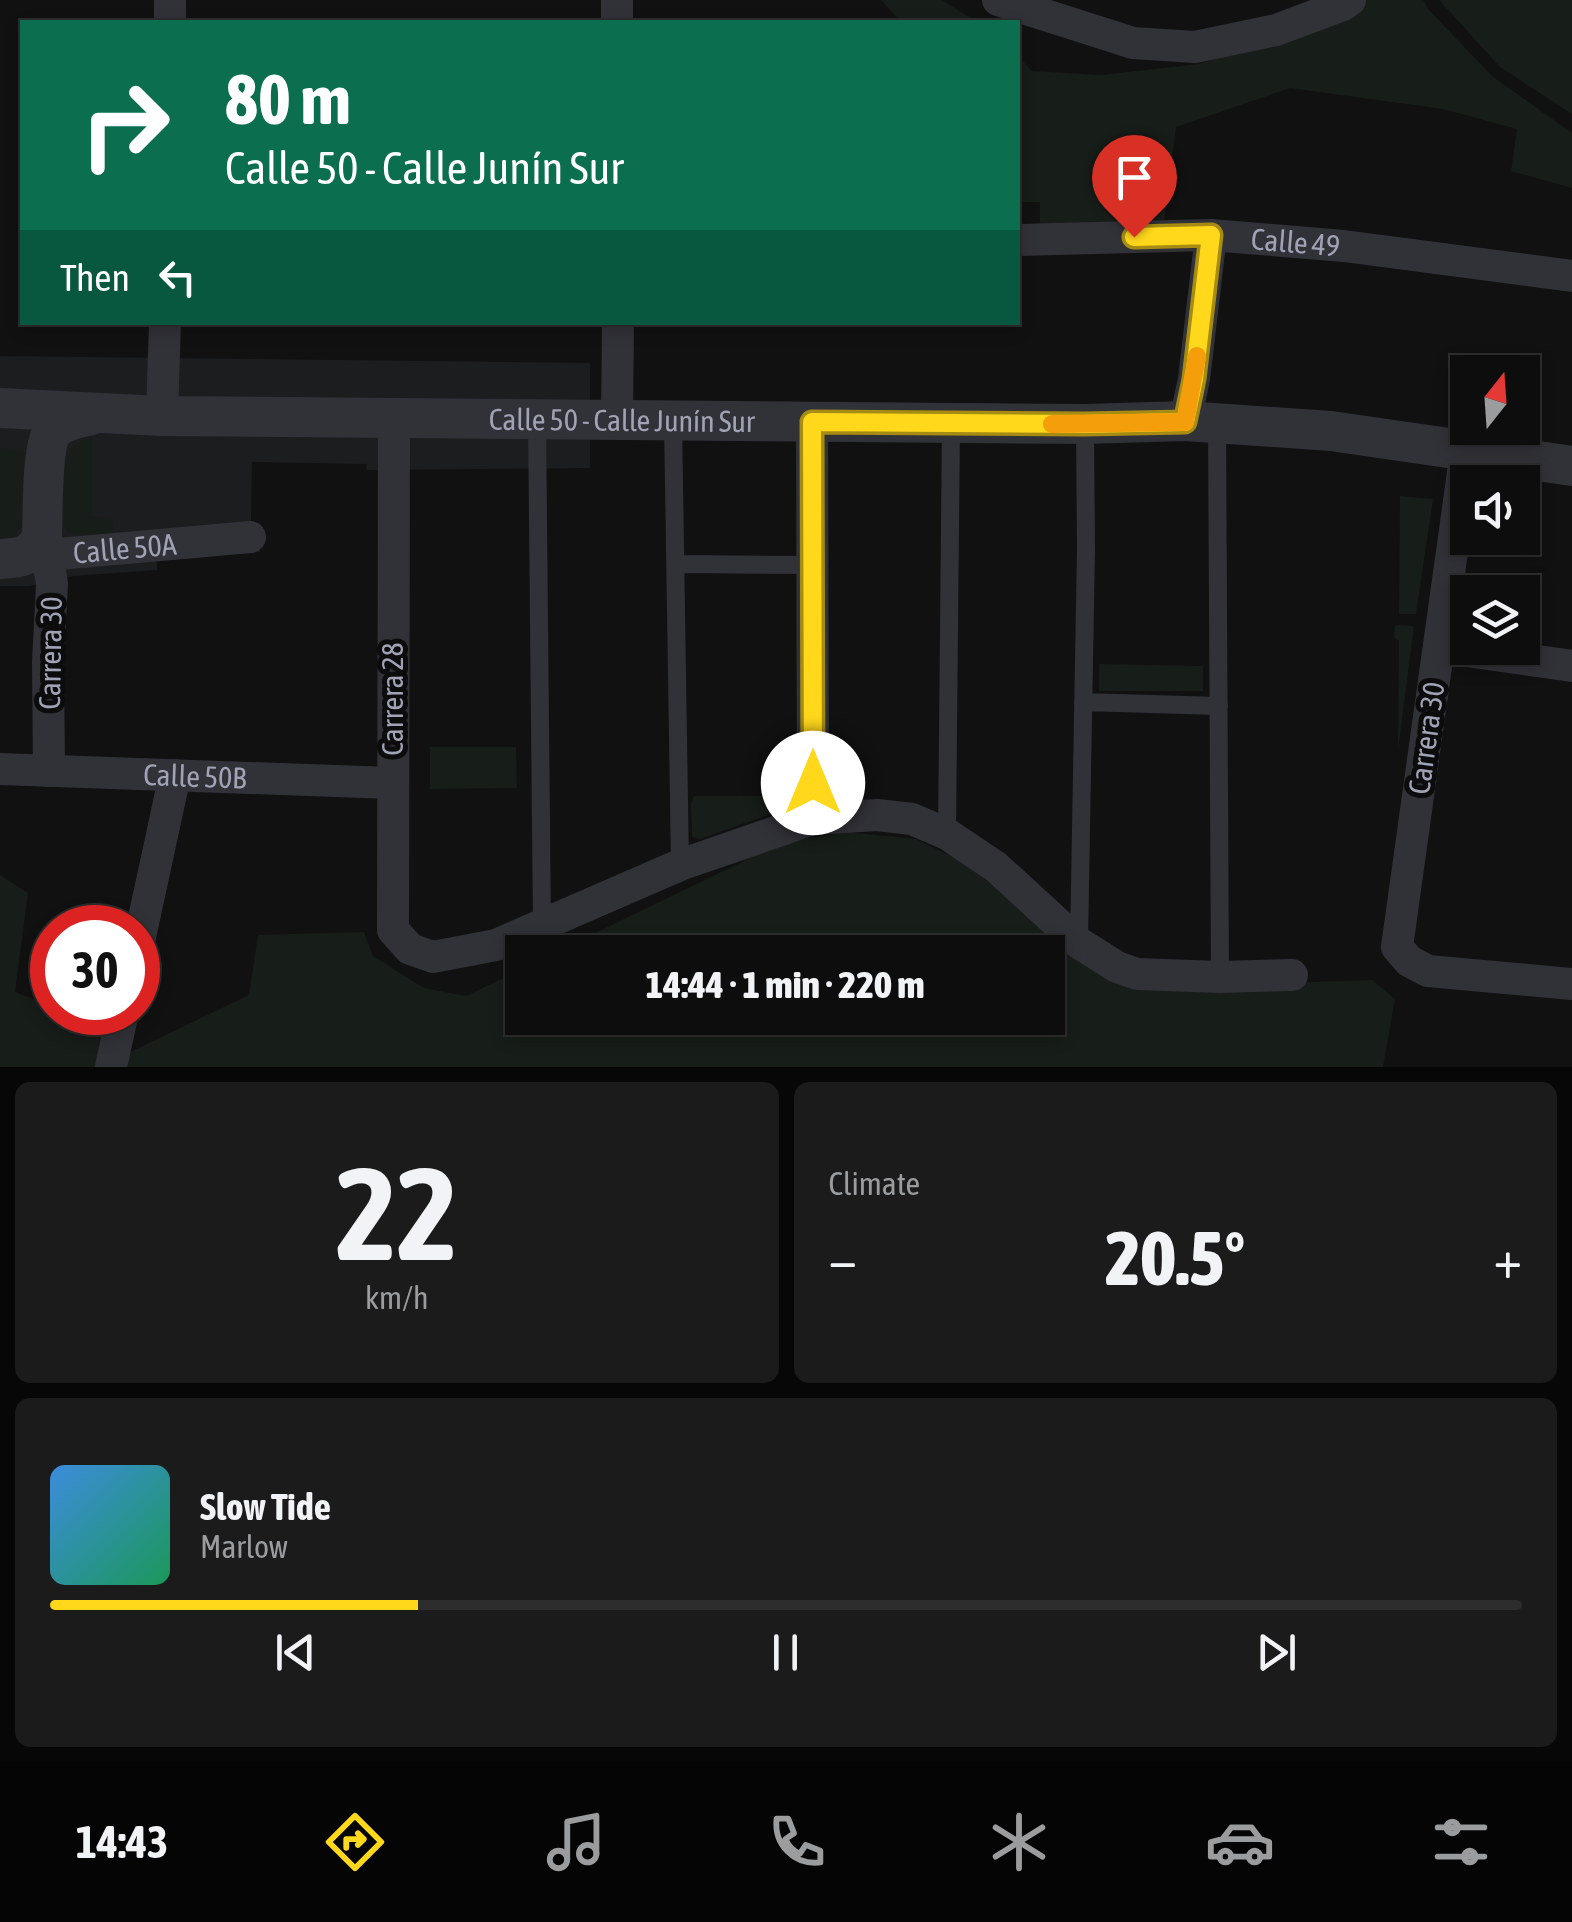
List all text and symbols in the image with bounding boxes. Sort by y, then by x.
text: 80 m [225,59,351,139]
icon: right [60,60,190,190]
pin [1092,135,1177,238]
text: Calle 50 - Calle Junín Sur [225,142,623,194]
icon: arrive [1107,150,1162,205]
street label: Calle 49 [1250,221,1341,263]
icon: left [150,250,205,305]
text: Then [60,256,130,299]
north arrow [1450,355,1540,445]
map controls [1450,355,1540,665]
street label: Calle 50 - Calle Junín Sur [489,402,756,438]
button: sound [1450,465,1540,555]
street label: Calle 50A [71,527,178,570]
button: layers [1450,575,1540,665]
street label: Carrera 30 [32,596,68,710]
street label: Carrera 28 [375,642,409,756]
street label: Carrera 30 [1401,680,1451,796]
position arrow [761,731,865,835]
street label: Calle 50B [143,757,247,795]
speed limit sign: 30 [30,905,160,1035]
text: 14:44 · 1 min · 220 m [645,963,925,1006]
text: 22 [336,1139,458,1288]
text: Climate [829,1165,920,1202]
text: 20.5° [1105,1215,1245,1301]
text: − [829,1227,857,1290]
text: + [1493,1227,1522,1290]
text: km/h [365,1279,428,1316]
text: Slow Tide [200,1485,331,1528]
text: Marlow [200,1528,288,1565]
icon: previous [268,1625,323,1680]
icon: pause [758,1625,813,1680]
icon: next [1249,1625,1304,1680]
icon: directions [320,1807,390,1877]
icon: music [541,1807,611,1877]
icon: phone [762,1807,832,1877]
icon: climate [984,1807,1054,1877]
icon: car [1205,1807,1275,1877]
icon: filters [1426,1807,1496,1877]
text: 14:43 [76,1816,168,1868]

